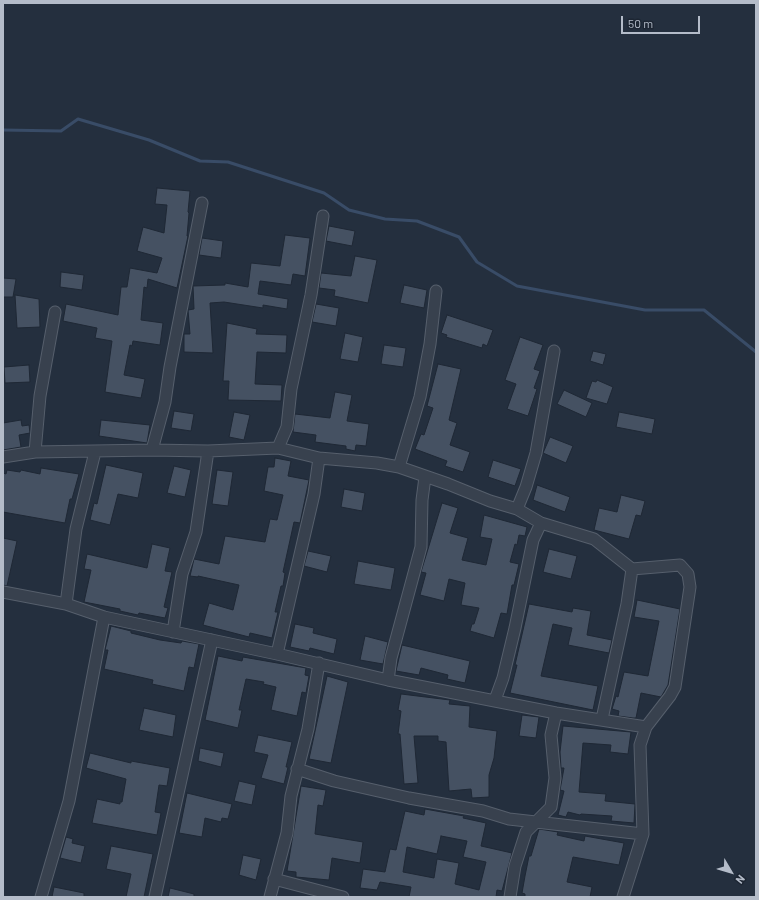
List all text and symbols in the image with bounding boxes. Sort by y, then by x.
scale bar [623,8,702,34]
text: 50 m [628,16,653,30]
north arrow [711,852,751,892]
text: N [733,873,748,887]

